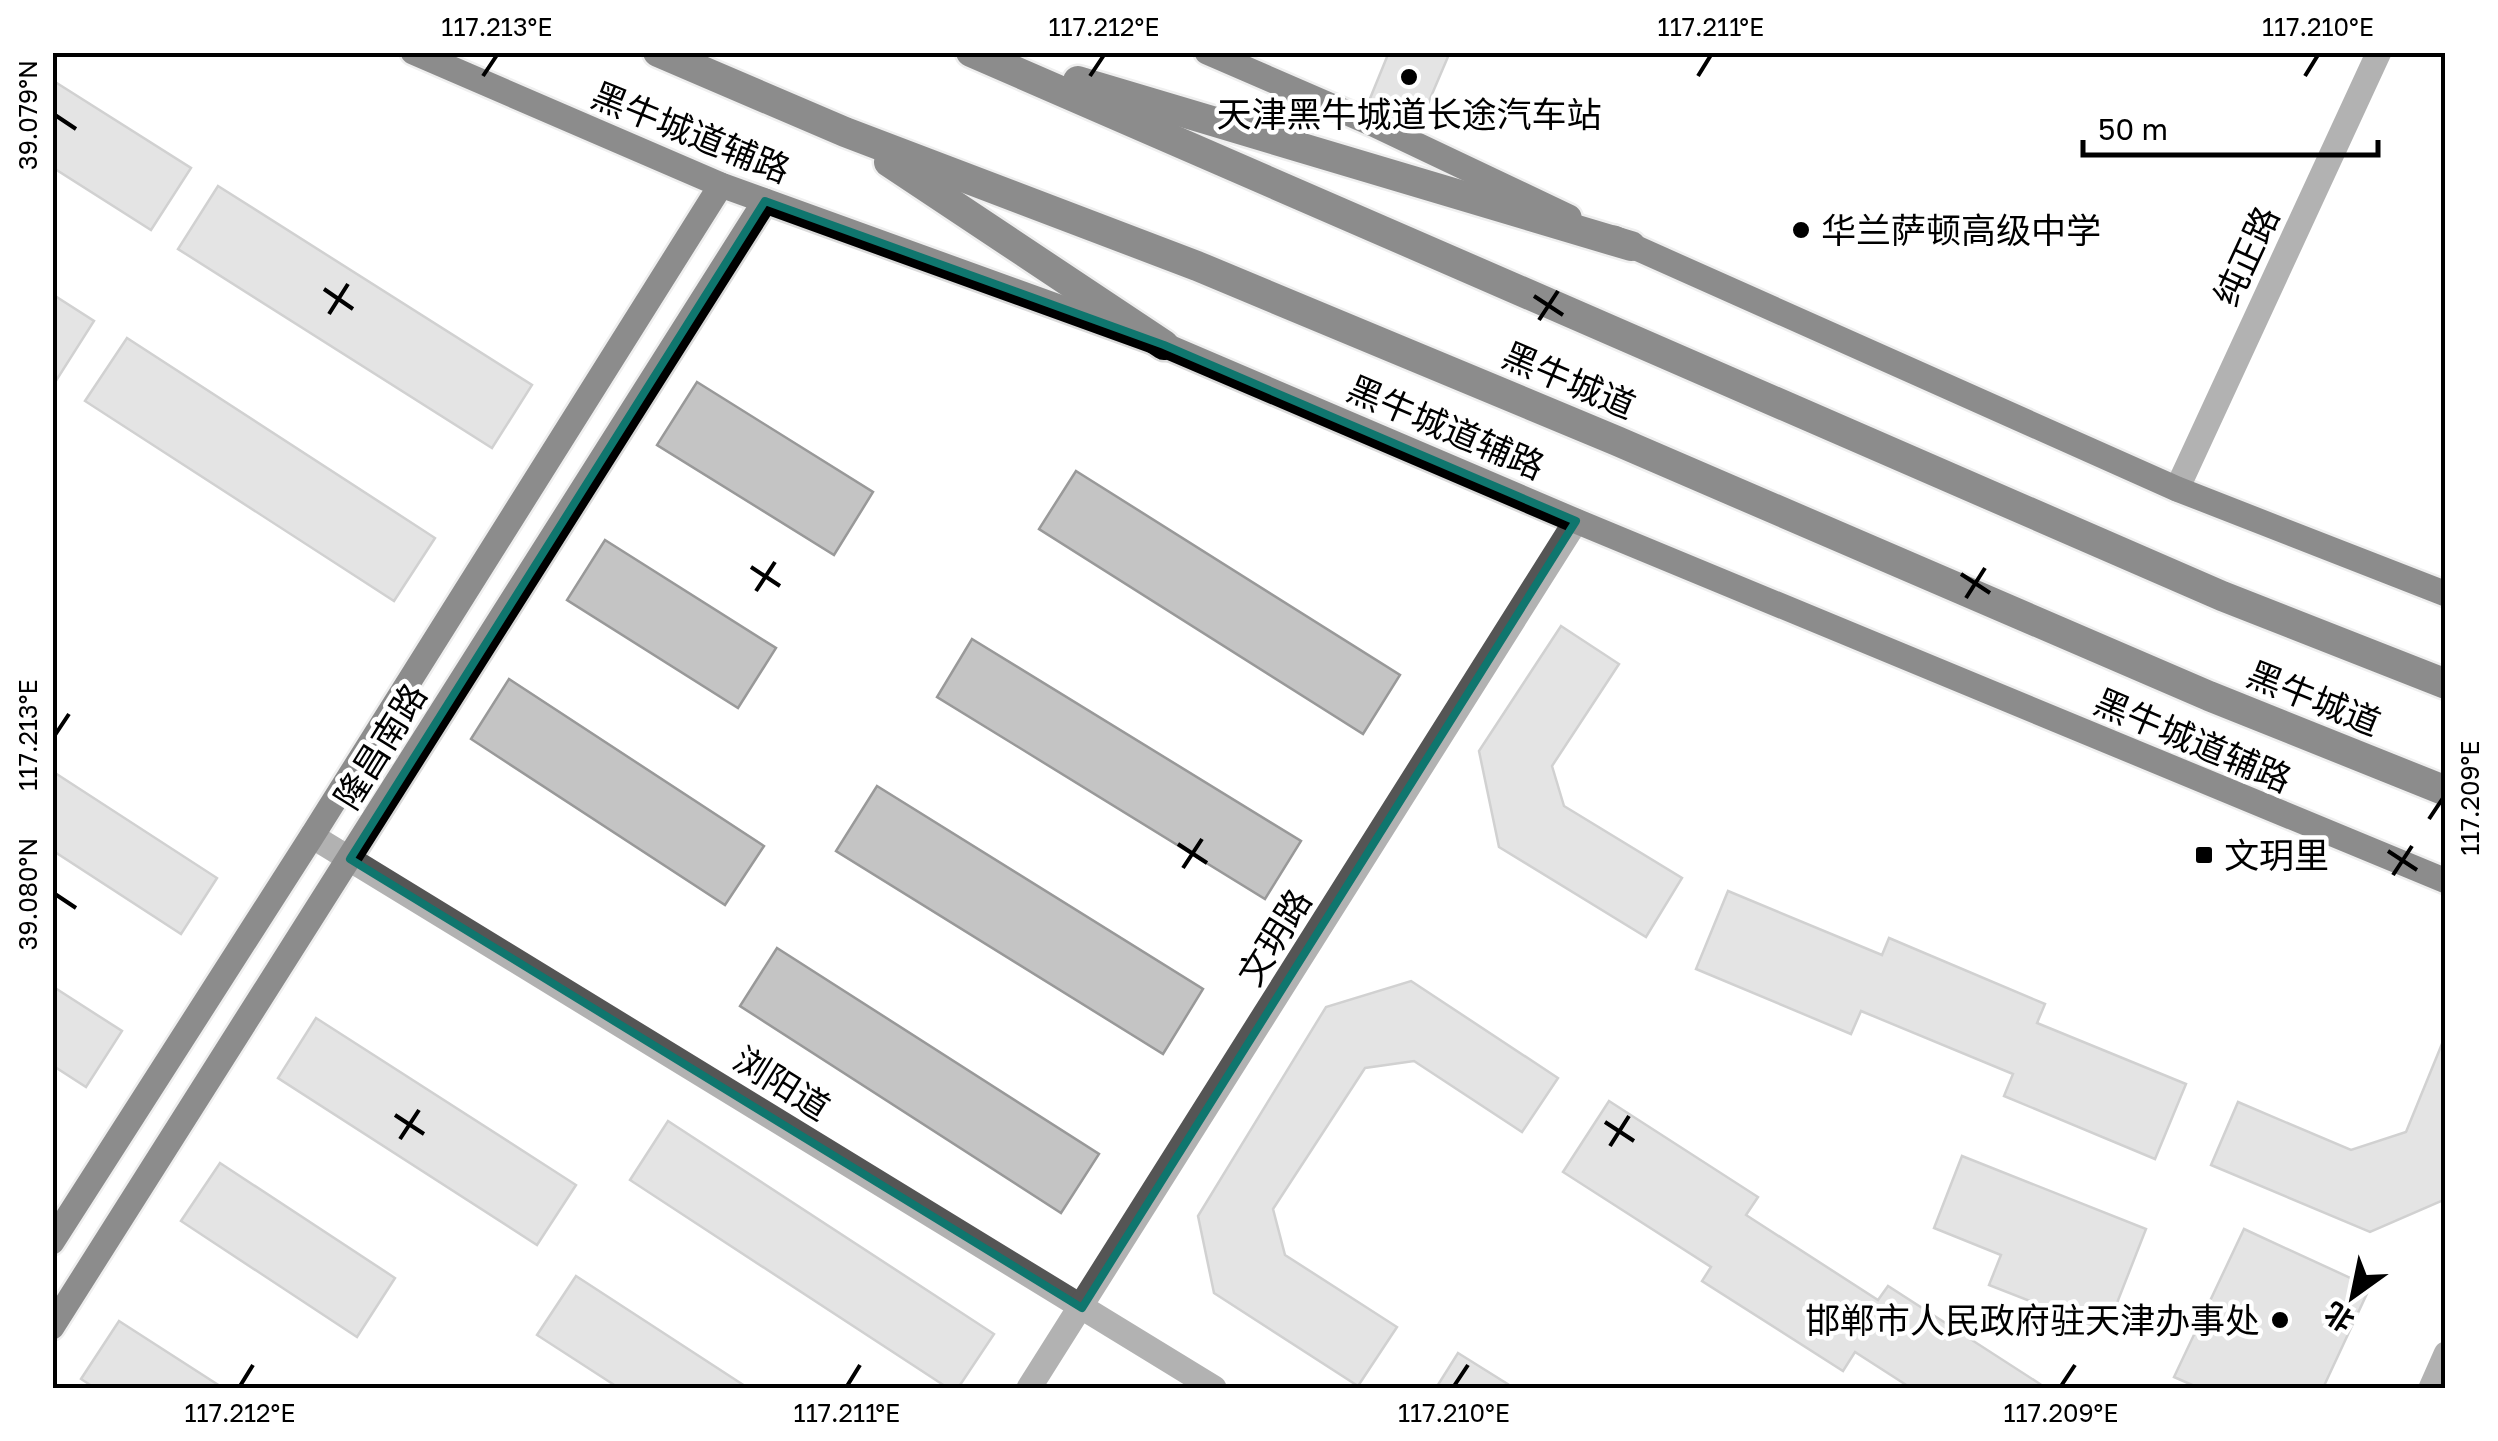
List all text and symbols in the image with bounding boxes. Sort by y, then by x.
text: 117.213°E [441,11,553,42]
text: 117.212°E [1048,11,1160,42]
text: 117.211°E [1658,11,1764,42]
text: 117.210°E [2262,11,2374,42]
text: 39.079°N [12,60,43,170]
marker: 天津黑牛城道长途汽车站 [1398,66,1420,88]
street label: 黑牛城道辅路 [586,73,796,191]
place label: 天津黑牛城道长途汽车站 [1216,93,1602,135]
scale bar [2083,95,2378,157]
text: 50 m [2098,111,2168,147]
street label: 纯正路 [2205,200,2287,312]
place label: 华兰萨顿高级中学 [1821,209,2101,251]
marker: 华兰萨顿高级中学 [1790,219,1812,241]
street label: 黑牛城道 [1496,333,1642,427]
street label: 黑牛城道辅路 [1341,367,1551,487]
street label: 黑牛城道 [2241,652,2387,744]
street label: 隆昌南路 [325,676,435,816]
text: 117.213°E [12,679,43,791]
street label: 黑牛城道辅路 [2088,680,2298,800]
text: 117.209°E [2454,740,2485,856]
place label: 文玥里 [2224,834,2329,876]
text: 39.080°N [12,838,43,950]
marker: 文玥里 [2193,844,2215,866]
street label: 文玥路 [1228,881,1320,993]
street label: 浏阳道 [726,1037,838,1129]
north arrow [2303,1246,2403,1346]
text: 北 [2318,1296,2360,1339]
place label: 邯郸市人民政府驻天津办事处 [1805,1299,2260,1341]
marker: 邯郸市人民政府驻天津办事处 [2269,1309,2291,1331]
text: 117.212°E [184,1397,296,1428]
text: 117.211°E [794,1397,900,1428]
text: 117.210°E [1398,1397,1510,1428]
text: 117.209°E [2003,1397,2119,1428]

